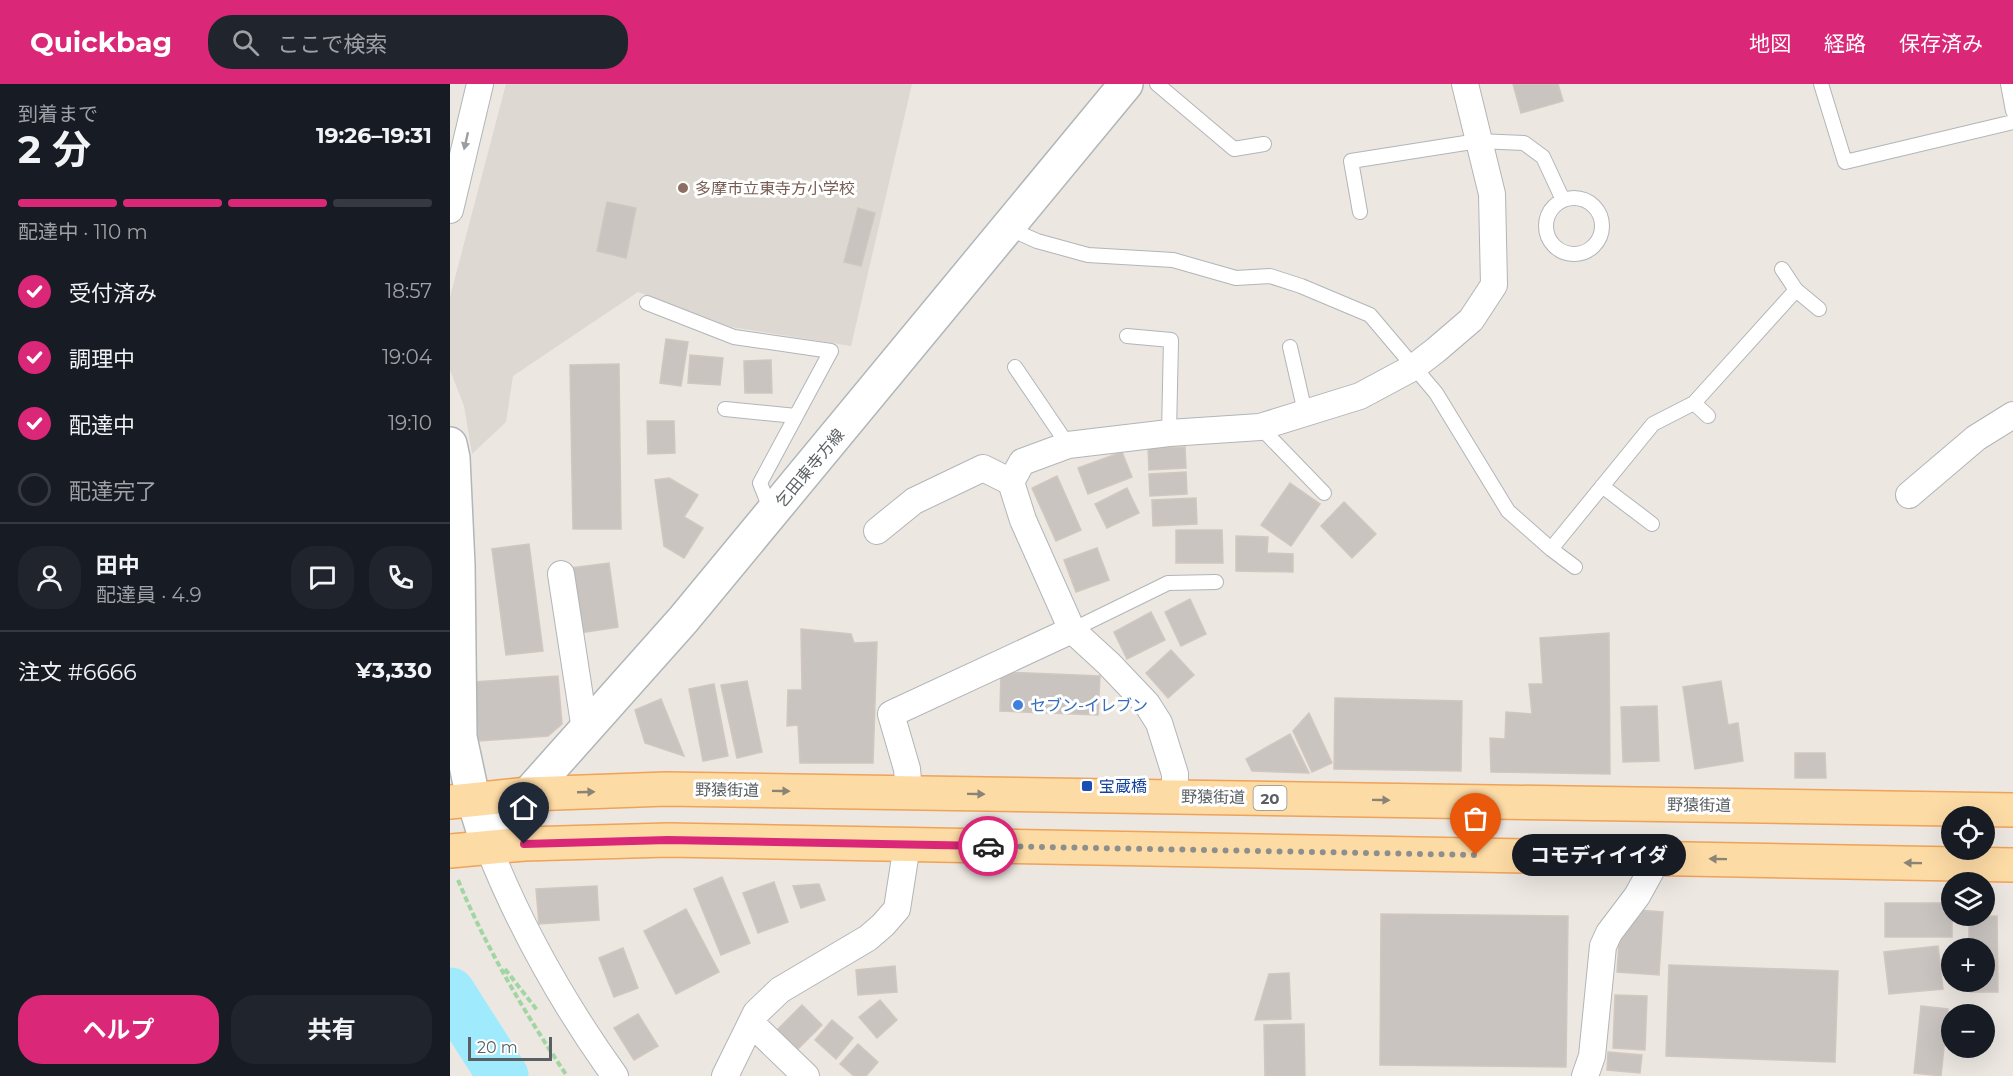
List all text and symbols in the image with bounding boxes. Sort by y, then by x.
search box [208,15,628,69]
text: Quickbag [30,25,172,59]
icon: search [229,26,262,59]
text: ここで検索 [277,31,387,58]
text: 地図 [1749,31,1791,56]
text: 経路 [1824,31,1866,56]
text: 保存済み [1899,31,1983,56]
text: 到着まで [18,102,98,126]
text: 19:26–19:31 [316,122,432,149]
text: 2 分 [18,125,91,173]
one-way arrow [461,132,471,150]
place label: 多摩市立東寺方小学校 [695,179,855,198]
marker: 多摩市立東寺方小学校 [676,181,690,195]
text: 配達中 · 110 m [18,220,148,244]
icon: check [18,275,51,308]
text: 18:57 [385,279,432,303]
text: 受付済み [69,280,157,307]
icon: check [18,341,51,374]
text: 19:04 [382,345,432,369]
text: 調理中 [69,346,135,373]
icon: check [18,407,51,440]
text: 19:10 [388,411,432,435]
text: 配達中 [69,412,135,439]
street label: 乞田東寺方線 [772,425,848,511]
text: 配達完了 [69,478,157,505]
button: person [18,546,81,609]
button: chat [291,546,354,609]
button: phone [369,546,432,609]
text: 田中 [96,552,140,579]
text: 配達員 · 4.9 [96,583,202,607]
text: ¥3,330 [356,657,432,684]
text: 注文 #6666 [18,659,137,686]
place label: セブン-イレブン [1030,696,1148,715]
marker: セブン-イレブン [1011,698,1025,712]
place label: 宝蔵橋 [1099,777,1147,796]
marker: 宝蔵橋 [1080,779,1094,793]
street label: 野猿街道 [695,780,759,800]
pin [498,782,549,844]
one-way arrow [772,786,791,795]
road number: 20 [1254,786,1286,810]
one-way arrow [577,787,596,796]
street label: 野猿街道 [1181,787,1245,807]
one-way arrow [967,789,986,798]
icon: home [507,791,540,824]
pin [1450,793,1501,855]
one-way arrow [1371,795,1390,805]
street label: 野猿街道 [1667,795,1731,815]
icon: bag [1459,802,1492,835]
map controls [1941,806,1995,1058]
button: locate [1941,806,1995,860]
courier [958,816,1018,876]
icon: car [972,830,1005,863]
callout: コモディイイダ [1512,834,1686,876]
text: コモディイイダ [1530,843,1668,867]
one-way arrow [1708,854,1727,864]
one-way arrow [1903,858,1922,868]
button: layers [1941,872,1995,926]
button: + [1941,938,1995,992]
button: ヘルプ [18,995,219,1064]
button: 共有 [231,995,432,1064]
button: − [1941,1004,1995,1058]
scale bar [468,1034,552,1062]
text: 20 m [477,1038,518,1057]

